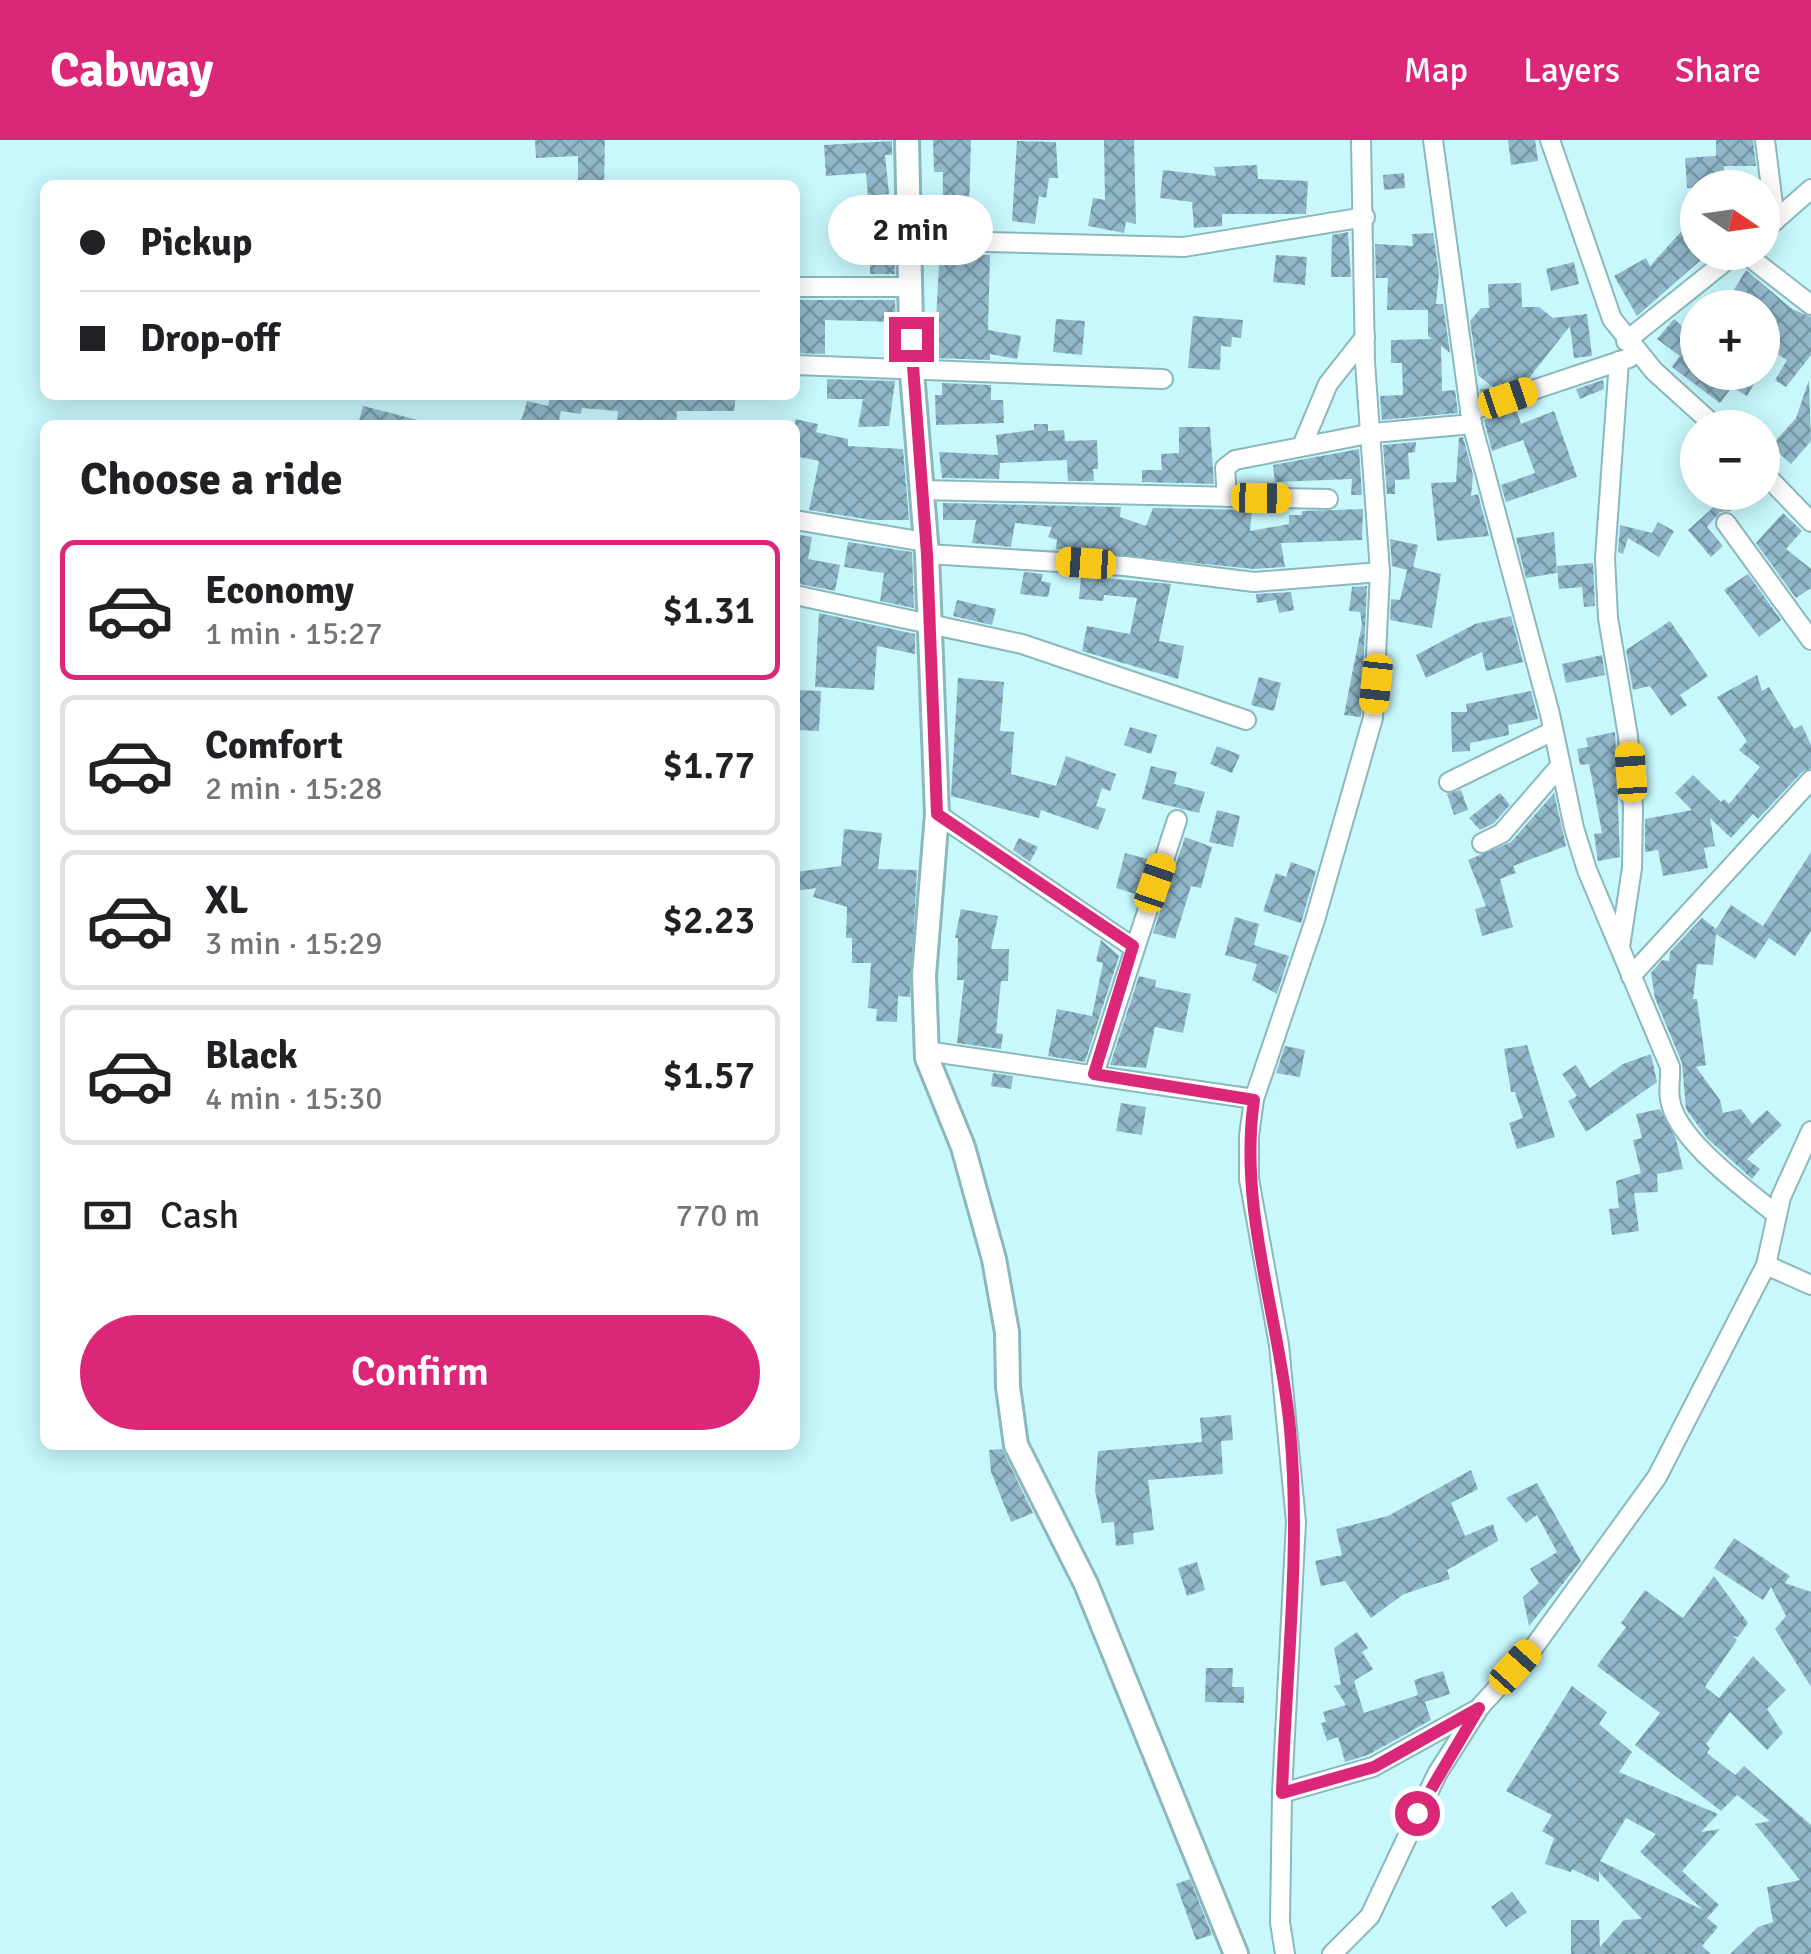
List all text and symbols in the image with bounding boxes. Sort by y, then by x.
text: Cabway [50,41,213,100]
text: Map [1404,49,1468,92]
text: Layers [1523,49,1620,92]
text: Share [1675,49,1761,92]
north arrow [1680,170,1780,270]
map controls [1680,170,1780,510]
callout: 2 min [828,194,994,264]
text: 2 min [872,210,949,249]
text: Pickup [140,219,252,266]
button: + [1680,290,1780,390]
text: Drop-off [140,315,280,362]
route end [889,317,934,362]
car [1475,374,1541,422]
button: − [1680,410,1780,510]
text: Choose a ride [80,452,343,507]
car [1231,482,1291,514]
car [1055,546,1117,580]
icon: car [85,565,175,655]
text: Economy [205,567,354,614]
text: $1.31 [662,587,755,634]
text: 1 min · 15:27 [205,614,383,653]
car [1358,653,1394,715]
icon: car [85,720,175,810]
text: Comfort [205,722,343,769]
car [1614,741,1648,803]
text: $1.77 [662,742,755,789]
text: 2 min · 15:28 [205,769,383,808]
car [1131,850,1179,916]
icon: car [85,875,175,965]
text: XL [205,877,248,924]
text: $2.23 [662,897,755,944]
text: 3 min · 15:29 [205,924,383,963]
icon: car [85,1030,175,1120]
text: Black [205,1032,298,1079]
text: $1.57 [662,1052,755,1099]
text: 4 min · 15:30 [205,1079,383,1118]
icon: cash [80,1188,135,1243]
text: Cash [160,1192,239,1239]
text: 770 m [676,1196,760,1235]
button: Confirm [80,1315,760,1430]
car [1484,1635,1546,1699]
route start [1395,1791,1440,1836]

